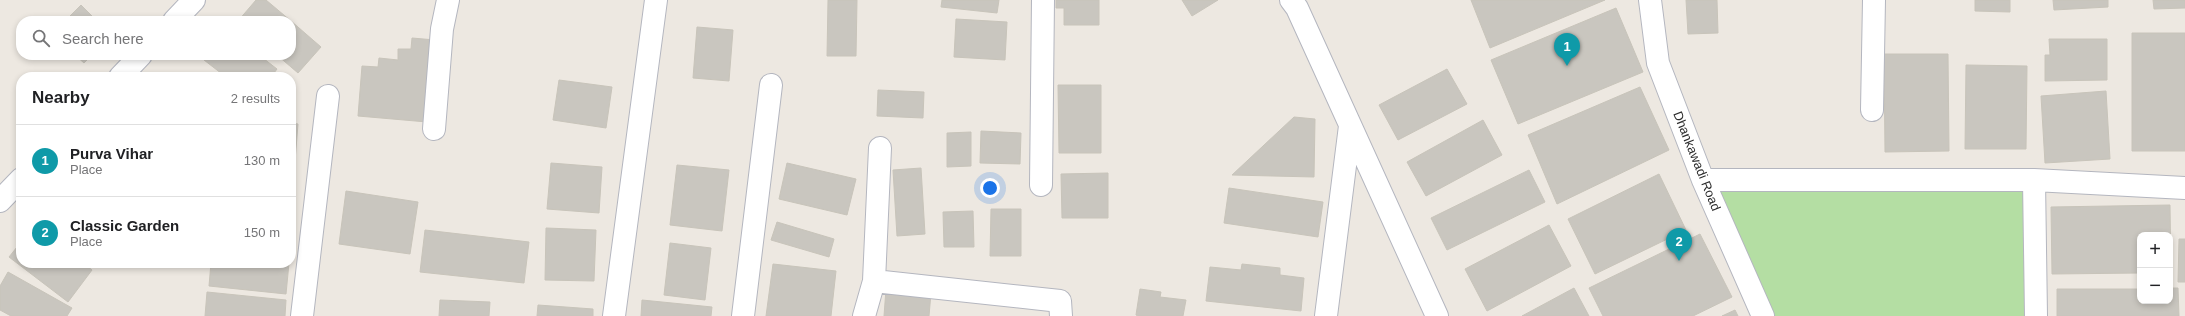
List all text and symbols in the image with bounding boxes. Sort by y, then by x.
search box [16,16,296,60]
icon: search [30,27,52,49]
text: Search here [62,30,144,47]
pin: 1 [1554,33,1580,66]
text: Nearby [32,88,90,107]
text: 2 results [231,91,280,106]
street label: Dhankawadi Road [1670,109,1724,213]
text: Purva Vihar [70,145,153,162]
text: 1 [41,153,49,168]
text: 130 m [244,153,280,168]
text: Place [70,162,103,177]
your location [980,178,1000,198]
text: Classic Garden [70,217,179,234]
text: 2 [41,225,49,240]
text: 150 m [244,225,280,240]
pin: 2 [1666,228,1692,261]
map controls [2137,232,2173,304]
button: + [2137,232,2173,268]
text: Place [70,234,103,249]
button: − [2137,268,2173,304]

